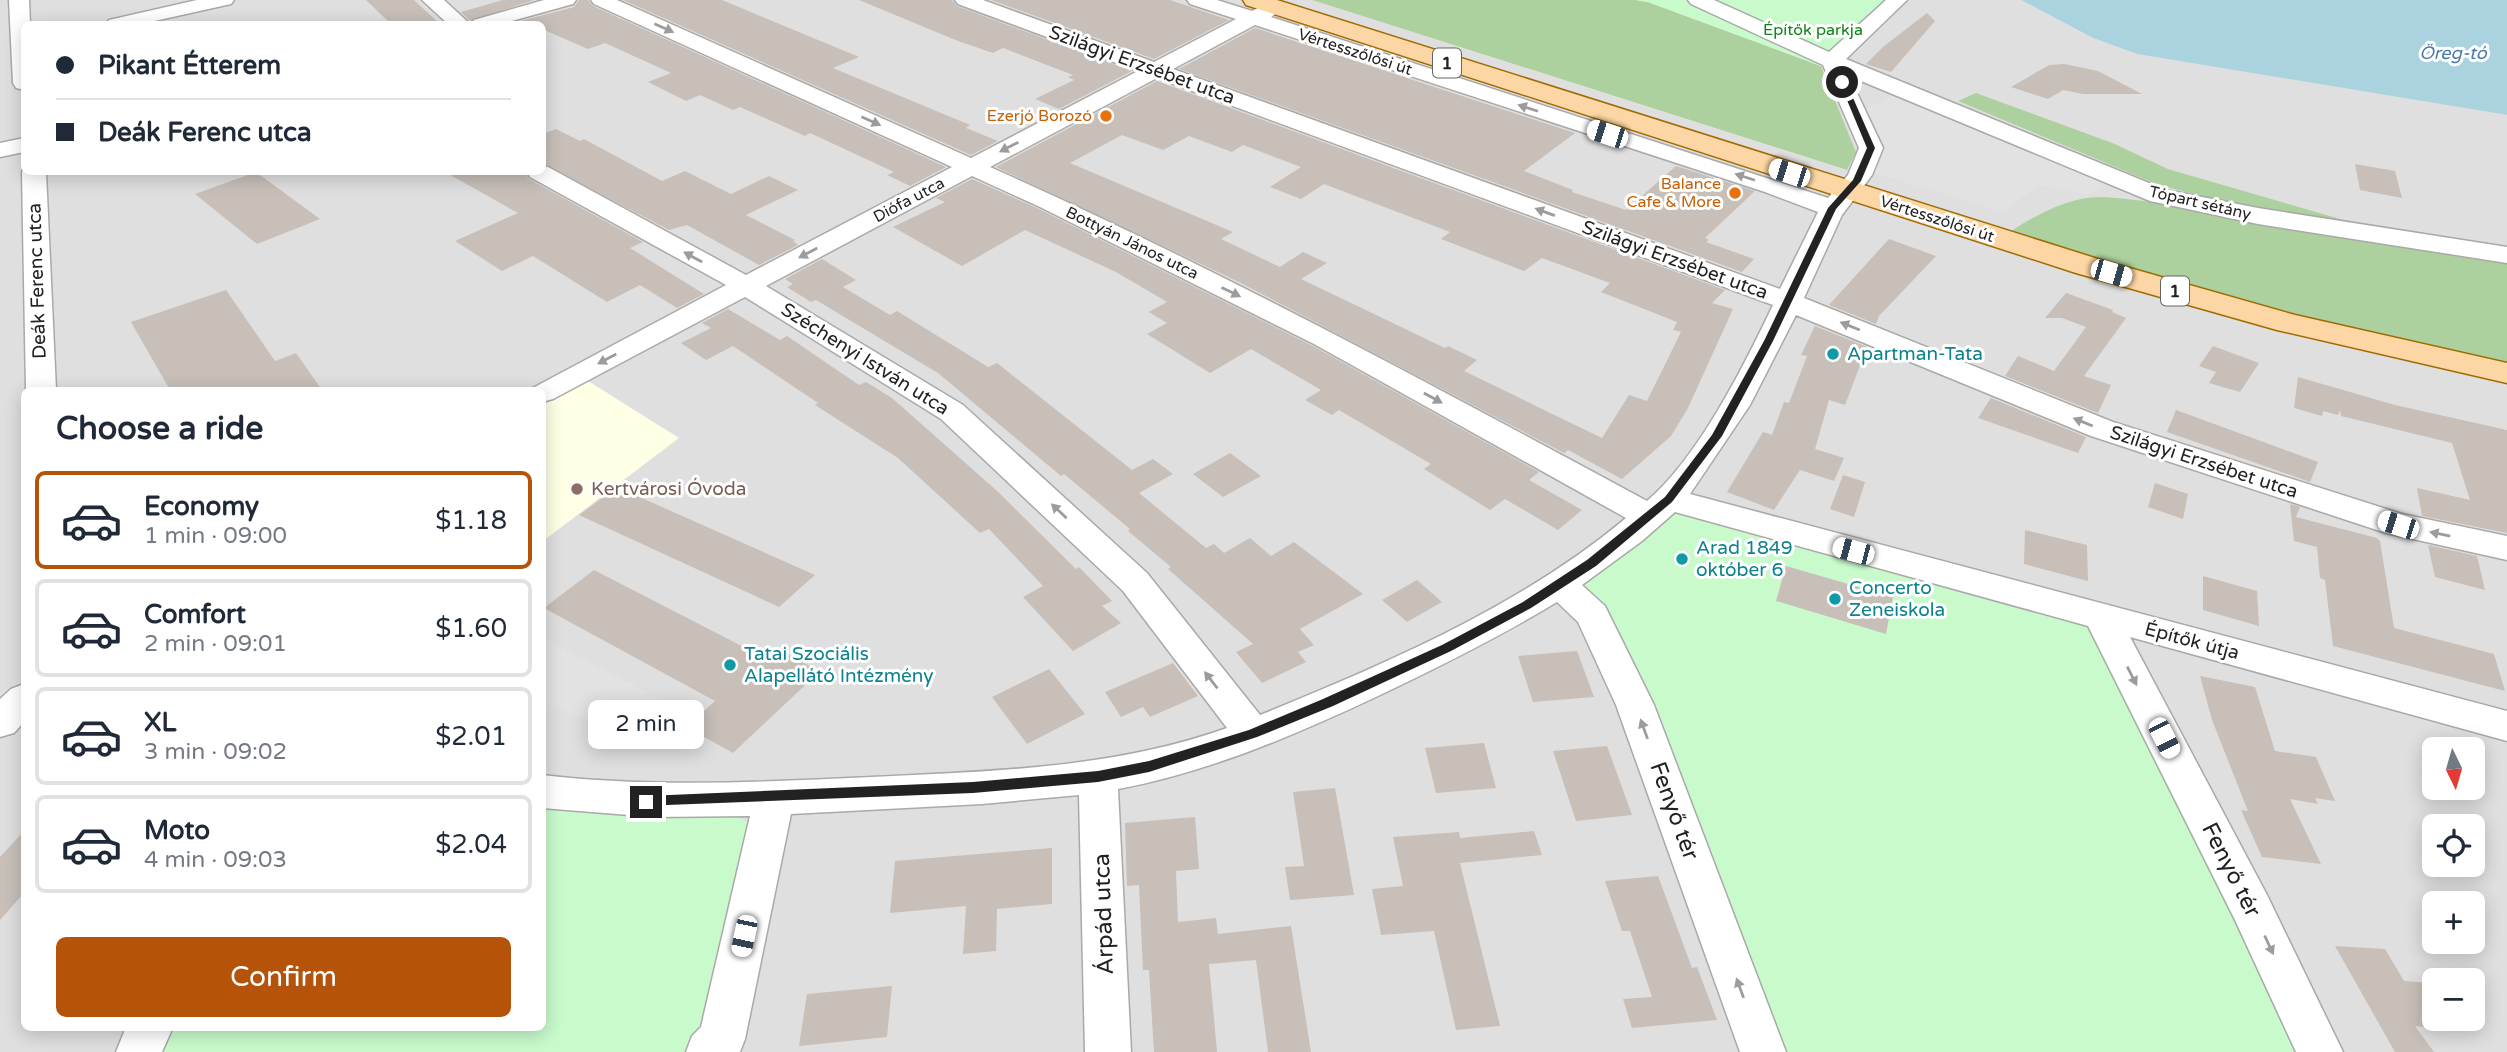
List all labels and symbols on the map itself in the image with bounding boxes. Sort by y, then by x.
park label: Építők parkja [1763,20,1863,40]
street label: Szilágyi Erzsébet utca [1046,21,1238,109]
one-way arrow [653,23,674,34]
street label: Vértesszőlősi út [1295,24,1415,80]
water label: Öreg-tó [2419,42,2488,64]
road number: 1 [1433,48,1461,78]
route start [1826,66,1858,98]
one-way arrow [1518,102,1539,113]
place label: Ezerjó Borozó [987,106,1092,126]
marker: Ezerjó Borozó [1098,108,1114,124]
one-way arrow [861,115,881,127]
car [1584,118,1631,150]
one-way arrow [999,142,1019,153]
car [1766,157,1813,189]
one-way arrow [1734,172,1755,182]
street label: Diófa utca [870,173,948,227]
place label: Balance Cafe & More [1626,174,1721,212]
street label: Tópart sétány [2147,182,2253,225]
marker: Balance Cafe & More [1727,185,1743,201]
street label: Vértesszőlősi út [1877,191,1997,247]
street label: Bottyán János utca [1062,202,1202,284]
street label: Deák Ferenc utca [23,203,51,359]
one-way arrow [1535,207,1556,218]
street label: Szilágyi Erzsébet utca [1579,216,1771,304]
one-way arrow [797,246,817,258]
one-way arrow [683,251,703,262]
car [2088,257,2135,289]
road number: 1 [2161,276,2189,306]
one-way arrow [1222,286,1242,298]
street label: Széchenyi István utca [777,298,953,420]
one-way arrow [1839,321,1860,332]
place label: Apartman-Tata [1847,343,1983,365]
marker: Apartman-Tata [1825,346,1841,362]
one-way arrow [597,353,616,365]
one-way arrow [1423,392,1443,404]
one-way arrow [2073,416,2094,427]
street label: Szilágyi Erzsébet utca [2107,421,2301,503]
place label: Kertvárosi Óvoda [591,477,746,500]
marker: Kertvárosi Óvoda [569,481,585,497]
one-way arrow [1051,504,1068,520]
car [2375,509,2422,541]
one-way arrow [2429,528,2451,539]
car [1830,535,1877,567]
place label: Arad 1849 október 6 [1696,537,1793,581]
marker: Arad 1849 október 6 [1674,551,1690,567]
place label: Concerto Zeneiskola [1849,577,1945,621]
marker: Concerto Zeneiskola [1827,591,1843,607]
street label: Építők útja [2142,618,2242,664]
place label: Tatai Szociális Alapellátó Intézmény [744,643,933,687]
marker: Tatai Szociális Alapellátó Intézmény [722,657,738,673]
one-way arrow [2127,666,2138,686]
one-way arrow [1203,671,1218,689]
callout: 2 min [588,700,704,750]
car [2146,715,2183,761]
one-way arrow [1638,718,1649,739]
north arrow [2422,737,2485,800]
street label: Fenyő tér [1643,758,1705,864]
route end [630,786,662,818]
street label: Fenyő tér [2195,818,2267,922]
street label: Árpád utca [1088,853,1120,975]
car [730,913,759,959]
one-way arrow [2263,935,2274,955]
one-way arrow [1734,977,1745,998]

